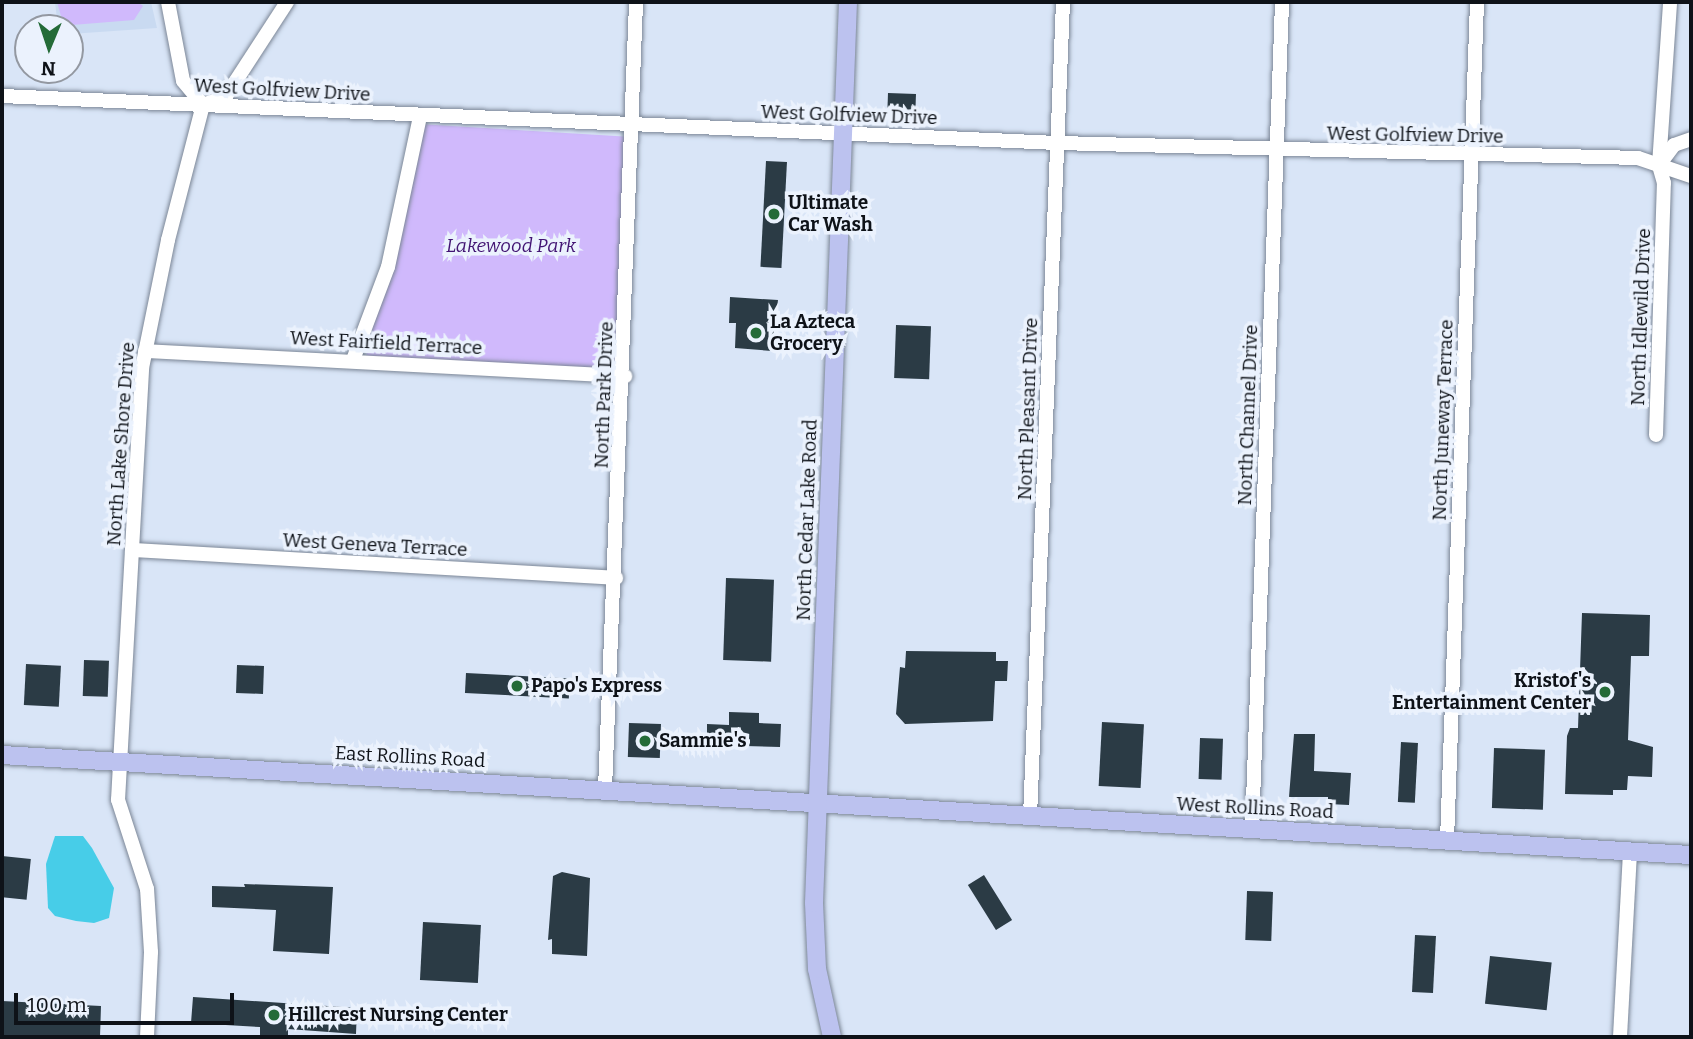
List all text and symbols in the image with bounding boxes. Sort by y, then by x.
north arrow [14,14,84,84]
text: N [41,57,56,80]
street label: West Golfview Drive [193,74,371,106]
street label: West Golfview Drive [760,101,938,129]
street label: West Golfview Drive [1326,122,1504,148]
place label: Ultimate Car Wash [788,192,873,236]
marker: Ultimate Car Wash [766,206,782,222]
street label: North Idlewild Drive [1627,228,1655,406]
park label: Lakewood Park [446,235,576,257]
place label: La Azteca Grocery [770,311,855,355]
street label: North Pleasant Drive [1013,317,1043,501]
street label: North Juneway Terrace [1428,319,1458,521]
street label: North Park Drive [590,321,618,469]
street label: North Channel Drive [1233,324,1263,506]
marker: La Azteca Grocery [748,325,764,341]
street label: West Fairfield Terrace [289,327,483,359]
street label: North Lake Shore Drive [102,341,140,547]
street label: North Cedar Lake Road [792,419,822,621]
street label: West Geneva Terrace [282,529,468,561]
place label: Kristof's Entertainment Center [1392,670,1591,714]
place label: Papo's Express [531,675,662,697]
marker: Papo's Express [509,678,525,694]
marker: Kristof's Entertainment Center [1597,684,1613,700]
place label: Sammie's [659,730,747,752]
marker: Sammie's [637,733,653,749]
street label: East Rollins Road [334,742,486,772]
street label: West Rollins Road [1176,792,1334,824]
scale bar [18,979,238,1023]
text: 100 m [27,992,87,1018]
place label: Hillcrest Nursing Center [288,1004,508,1026]
marker: Hillcrest Nursing Center [266,1007,282,1023]

